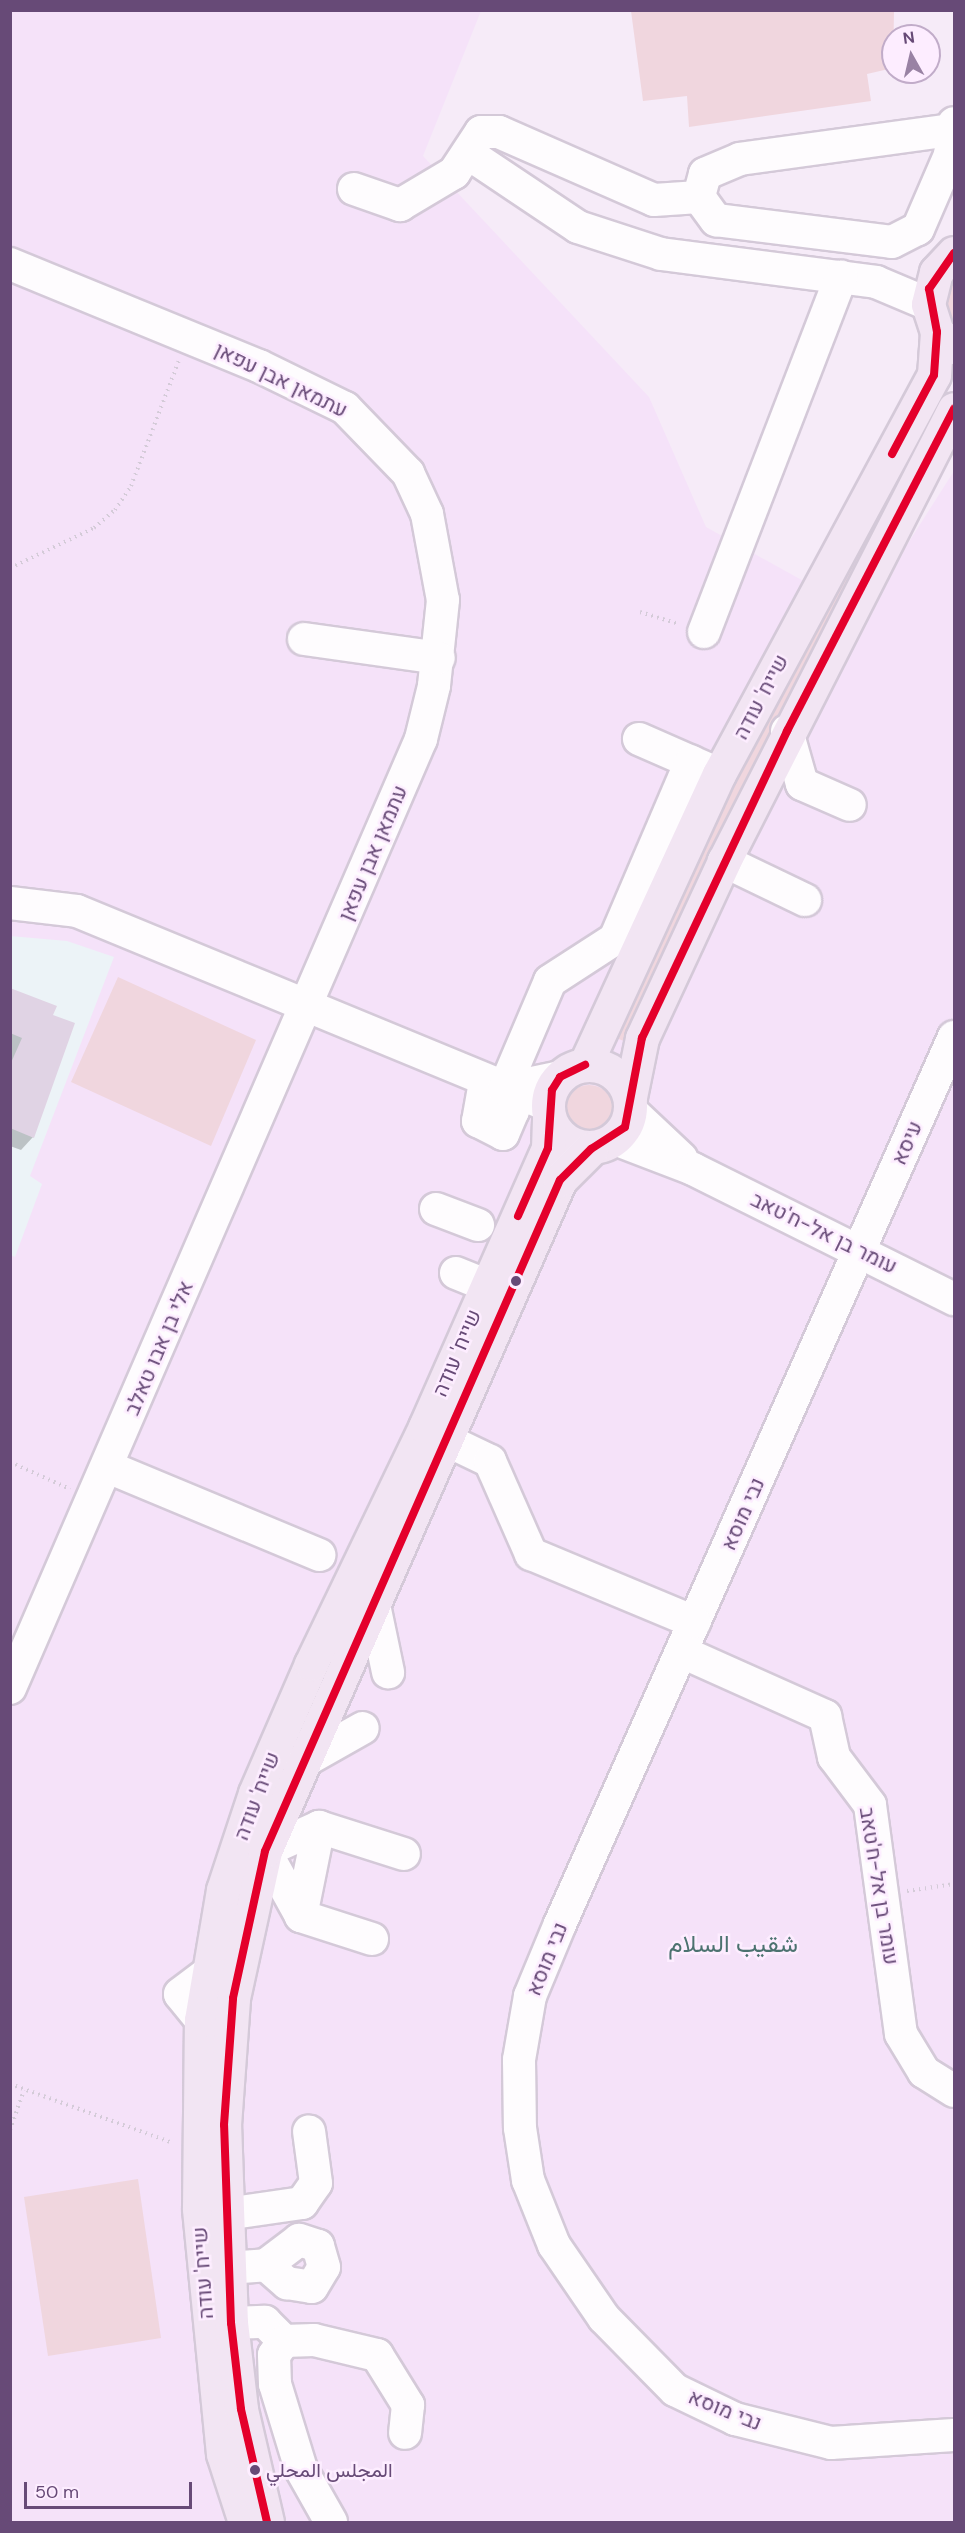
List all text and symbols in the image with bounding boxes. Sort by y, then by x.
north arrow [881,24,941,84]
text: N [901,26,916,49]
street label: עתמאן אבן עפאן [210,337,352,423]
street label: שייח' עודה [728,650,794,744]
street label: עתמאן אבן עפאן [333,781,413,925]
street label: עיסא [886,1117,928,1169]
street label: עומר בן אל-ח'טאב [747,1187,901,1279]
unlabelled marker [510,1275,522,1287]
street label: אלי בן אבו טאלב [119,1277,199,1419]
street label: שייח' עודה [427,1305,487,1401]
street label: נבי מוסא [716,1474,770,1554]
street label: שייח' עודה [229,1748,285,1844]
street label: עומר בן אל-ח'טאב [854,1805,904,1967]
street label: נבי מוסא [521,1919,573,1999]
district label: شقيب السلام [668,1930,798,1958]
street label: שייח' עודה [187,2226,219,2320]
street label: נבי מוסא [685,2384,765,2436]
place label: المجلس المحلي [266,2458,393,2482]
marker: المجلس المحلي [249,2464,261,2476]
scale bar [27,2470,195,2508]
text: 50 m [35,2480,79,2504]

